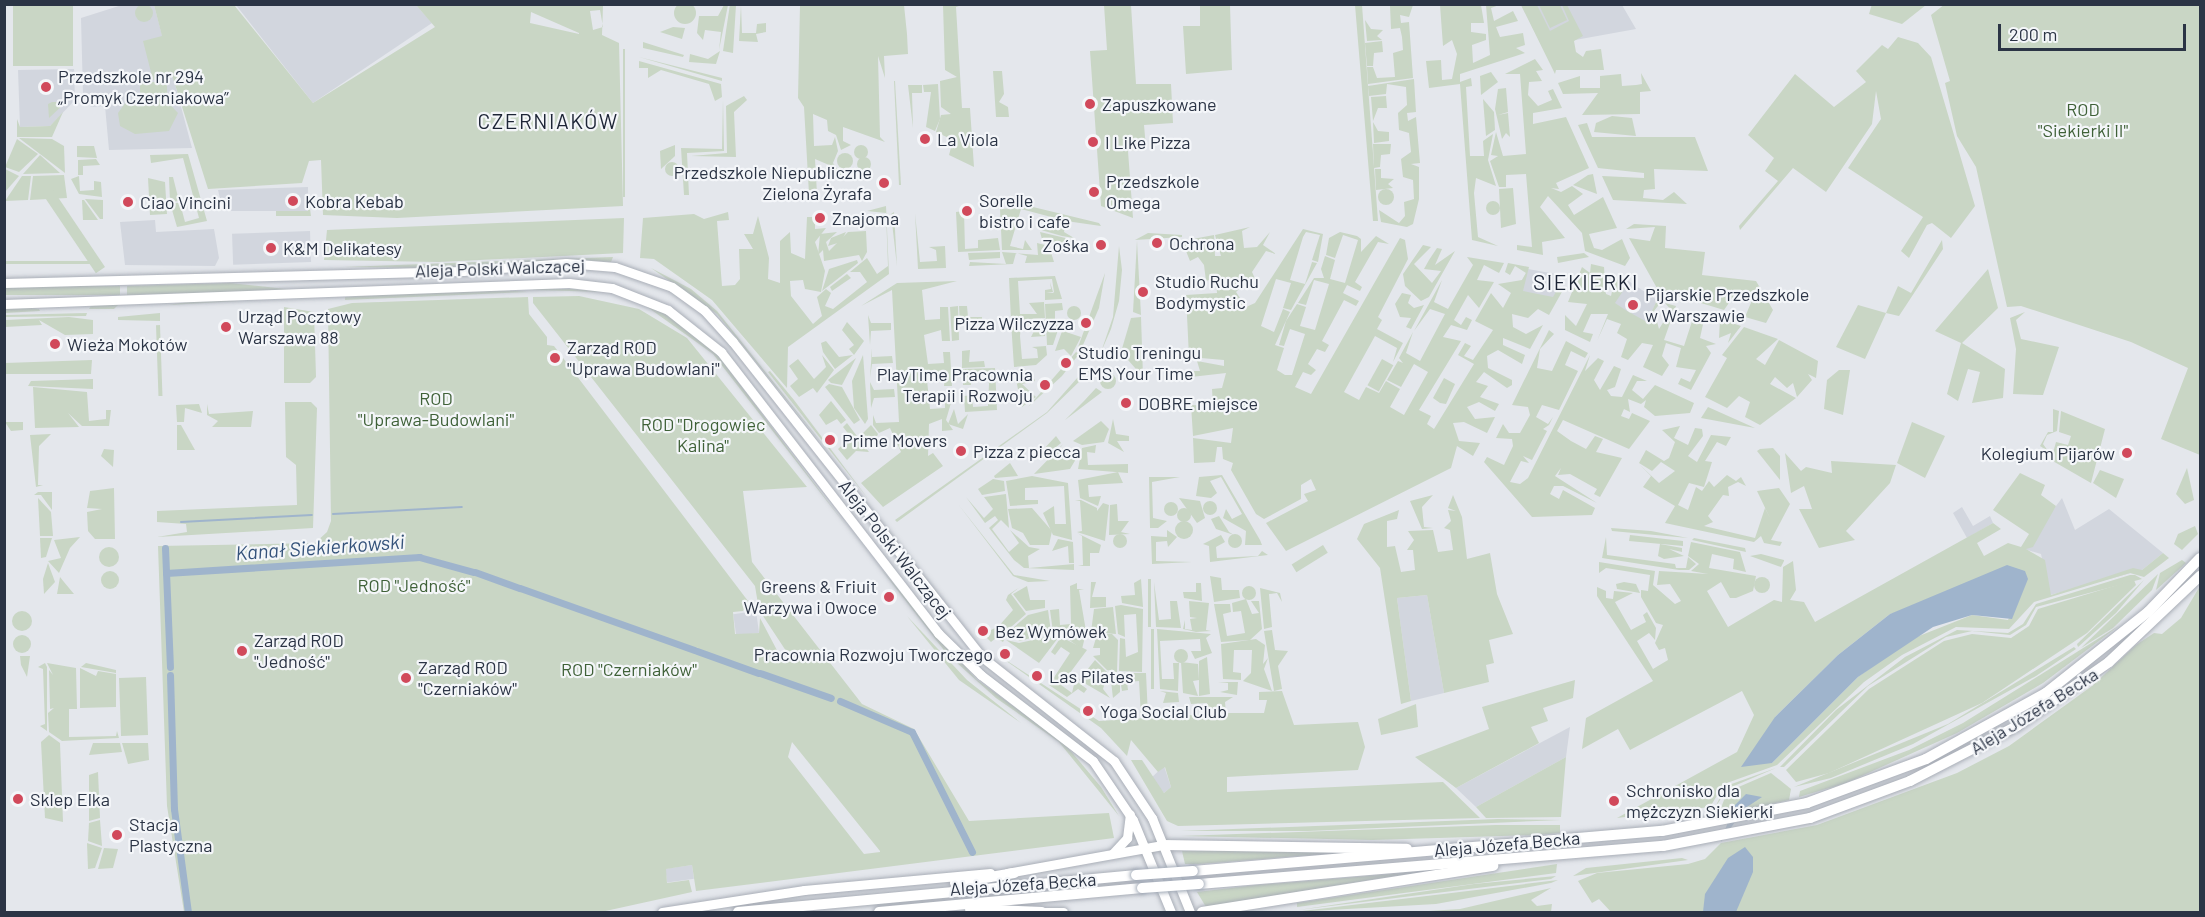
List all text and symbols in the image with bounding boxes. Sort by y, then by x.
scale bar [2001,12,2188,50]
text: 200 m [2009,23,2057,45]
place label: Przedszkole nr 294 „Promyk Czerniakowa” [58,66,229,109]
marker: Przedszkole nr 294 „Promyk Czerniakowa” [39,80,53,94]
place label: Zapuszkowane [1102,93,1217,115]
marker: Zapuszkowane [1083,97,1097,111]
park label: ROD "Siekierki II" [2038,99,2128,142]
district label: CZERNIAKÓW [477,108,619,134]
place label: La Viola [937,128,998,150]
place label: I Like Pizza [1105,131,1190,153]
marker: La Viola [918,132,932,146]
marker: I Like Pizza [1086,135,1100,149]
place label: Przedszkole Niepubliczne Zielona Żyrafa [674,162,872,204]
place label: Przedszkole Omega [1106,171,1200,213]
marker: Przedszkole Niepubliczne Zielona Żyrafa [877,176,891,190]
marker: Przedszkole Omega [1087,185,1101,199]
place label: Kobra Kebab [305,190,404,212]
place label: Sorelle bistro i cafe [979,190,1070,232]
place label: Ciao Vincini [140,191,231,213]
marker: Kobra Kebab [286,194,300,208]
marker: Ciao Vincini [121,195,135,209]
marker: Sorelle bistro i cafe [960,204,974,218]
place label: Znajoma [832,207,899,229]
marker: Znajoma [813,211,827,225]
place label: Ochrona [1169,232,1234,254]
place label: Zośka [1043,234,1089,256]
marker: Ochrona [1150,236,1164,250]
place label: K&M Delikatesy [283,237,402,259]
marker: Zośka [1094,238,1108,252]
marker: K&M Delikatesy [264,241,278,255]
street label: Aleja Polski Walczącej [415,254,585,282]
district label: SIEKIERKI [1533,269,1639,295]
place label: Studio Ruchu Bodymystic [1155,271,1259,314]
place label: Pijarskie Przedszkole w Warszawie [1645,284,1809,326]
marker: Studio Ruchu Bodymystic [1136,285,1150,299]
marker: Pijarskie Przedszkole w Warszawie [1626,298,1640,312]
place label: Urząd Pocztowy Warszawa 88 [238,306,361,348]
place label: Pizza Wilczyzza [954,312,1074,334]
marker: Pizza Wilczyzza [1079,316,1093,330]
marker: Urząd Pocztowy Warszawa 88 [219,320,233,334]
place label: Wieża Mokotów [67,333,187,355]
marker: Wieża Mokotów [48,337,62,351]
place label: Zarząd ROD "Uprawa Budowlani" [567,337,720,380]
place label: Studio Treningu EMS Your Time [1078,342,1201,385]
marker: Zarząd ROD "Uprawa Budowlani" [548,351,562,365]
marker: Studio Treningu EMS Your Time [1059,356,1073,370]
place label: PlayTime Pracownia Terapii i Rozwoju [877,364,1033,406]
marker: PlayTime Pracownia Terapii i Rozwoju [1038,378,1052,392]
park label: ROD "Uprawa-Budowlani" [358,388,514,430]
place label: DOBRE miejsce [1138,392,1258,414]
marker: DOBRE miejsce [1119,396,1133,410]
park label: ROD "Drogowiec Kalina" [641,414,765,456]
place label: Prime Movers [842,429,947,451]
marker: Prime Movers [823,433,837,447]
place label: Pizza z piecca [973,440,1081,462]
place label: Kolegium Pijarów [1981,442,2115,464]
marker: Pizza z piecca [954,444,968,458]
marker: Kolegium Pijarów [2120,446,2134,460]
street label: Aleja Polski Walczącej [834,475,956,623]
water label: Kanał Siekierkowski [235,529,405,565]
park label: ROD "Jedność" [358,574,470,596]
place label: Greens & Friuit Warzywa i Owoce [744,576,877,618]
marker: Greens & Friuit Warzywa i Owoce [882,590,896,604]
place label: Bez Wymówek [995,620,1107,642]
marker: Bez Wymówek [976,624,990,638]
place label: Zarząd ROD "Jedność" [254,630,344,672]
place label: Pracownia Rozwoju Tworczego [754,643,993,665]
marker: Zarząd ROD "Jedność" [235,644,249,658]
marker: Pracownia Rozwoju Tworczego [998,647,1012,661]
place label: Zarząd ROD "Czerniaków" [418,657,517,700]
park label: ROD "Czerniaków" [561,658,697,680]
street label: Aleja Józefa Becka [1966,663,2102,759]
place label: Las Pilates [1049,665,1134,687]
marker: Las Pilates [1030,669,1044,683]
marker: Zarząd ROD "Czerniaków" [399,671,413,685]
place label: Yoga Social Club [1100,700,1227,722]
marker: Yoga Social Club [1081,704,1095,718]
place label: Schronisko dla mężczyzn Siekierki [1626,780,1773,822]
place label: Sklep Elka [30,788,110,810]
marker: Sklep Elka [11,792,25,806]
marker: Schronisko dla mężczyzn Siekierki [1607,794,1621,808]
place label: Stacja Plastyczna [129,814,213,856]
street label: Aleja Józefa Becka [1433,827,1581,861]
marker: Stacja Plastyczna [110,828,124,842]
street label: Aleja Józefa Becka [949,868,1097,900]

